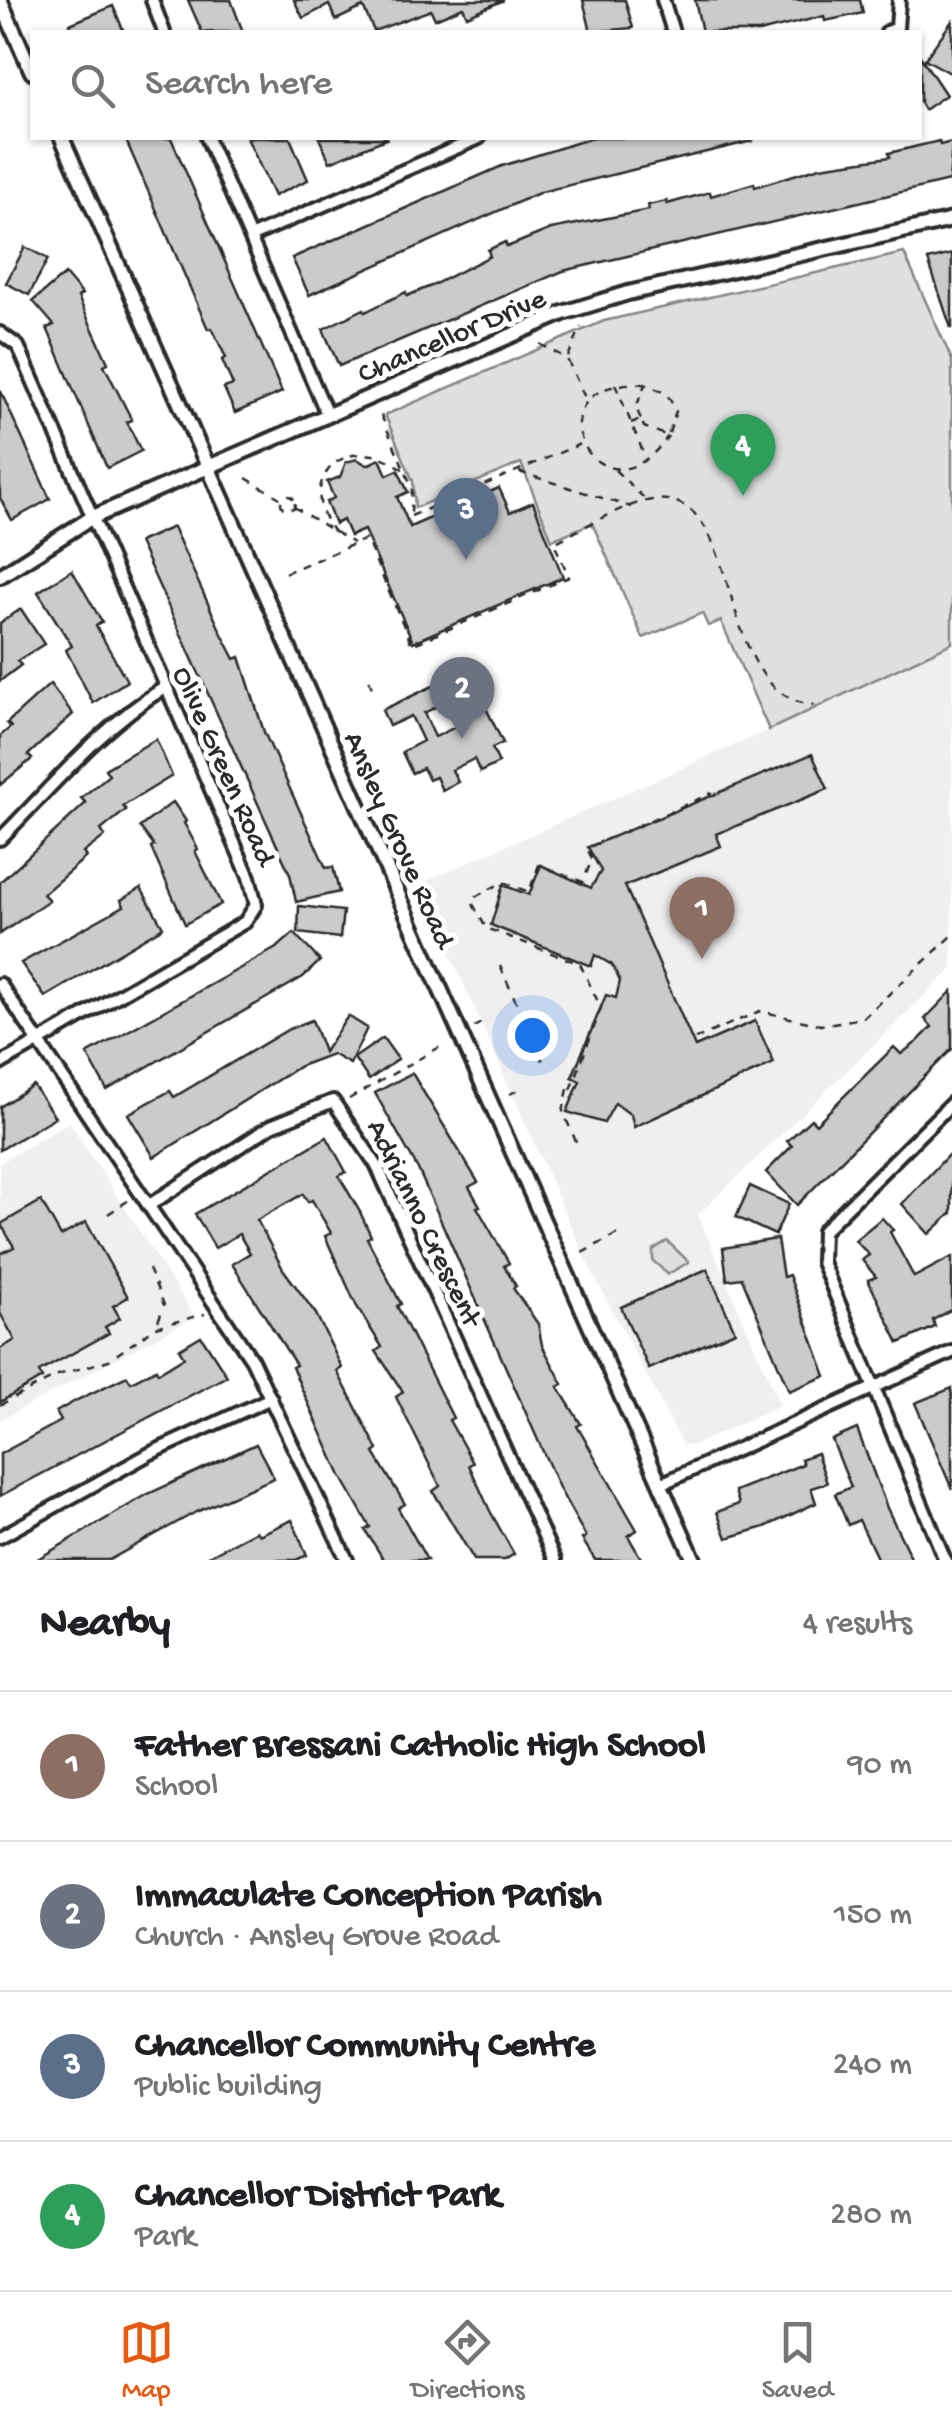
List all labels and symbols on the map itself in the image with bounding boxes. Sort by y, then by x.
street label: Chancellor Drive [353,283,553,393]
pin: 4 [710,414,776,496]
pin: 3 [434,478,498,560]
pin: 2 [430,656,494,739]
street label: Olive Green Road [162,662,282,874]
street label: Ansley Grove Road [333,727,461,957]
pin: 1 [670,876,734,959]
your location [507,1010,558,1061]
street label: Adrianno Crescent [357,1115,488,1336]

